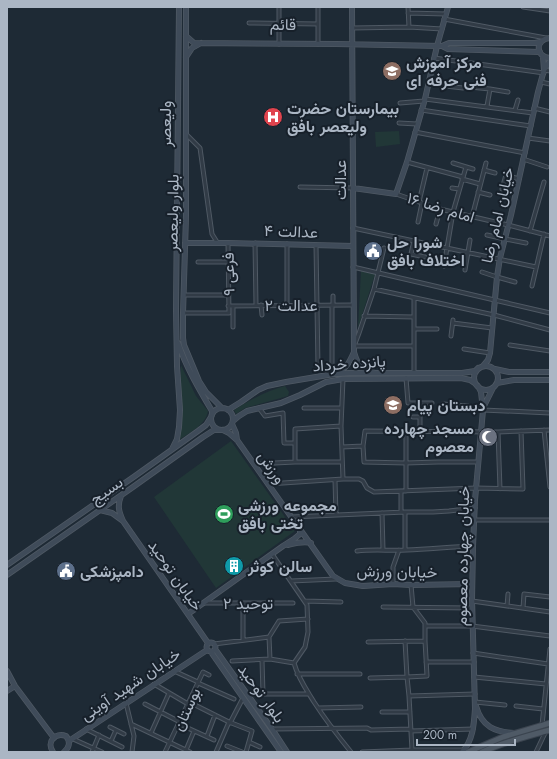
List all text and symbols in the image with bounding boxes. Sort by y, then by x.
street label: قائم [270,13,296,36]
place label: مرکز آموزش فنی حرفه ای [406,51,487,92]
school or university icon: مرکز آموزش فنی حرفه ای [381,60,403,82]
place label: بیمارستان حضرت ولیعصر بافق [287,97,399,138]
street label: ولیعصر [154,101,177,148]
hospital icon: بیمارستان حضرت ولیعصر بافق [262,106,284,128]
street label: عدالت [329,160,352,200]
street label: خیابان امام رضا [475,165,520,265]
street label: بلوار ولیعصر [160,174,185,253]
street label: امام رضا ۱۶ [404,186,478,229]
street label: عدالت ۴ [264,219,318,244]
place label: شورا حل اختلاف بافق [387,231,465,272]
public building icon: شورا حل اختلاف بافق [362,240,384,262]
street label: فرعی ۹ [217,252,240,296]
street label: عدالت ۲ [264,294,318,317]
street label: پانزده خرداد [312,349,386,378]
school or university icon: دبستان پیام [382,394,404,416]
place label: دبستان پیام [407,394,486,417]
place label: مسجد چهارده معصوم [384,417,474,458]
mosque icon: مسجد چهارده معصوم [477,426,499,448]
street label: ورزش [252,446,291,488]
street label: بسیج [85,471,128,510]
street label: خیابان چهارده معصوم [450,485,475,626]
place label: مجموعه ورزشی تختی بافق [238,494,337,535]
sports icon: مجموعه ورزشی تختی بافق [213,503,235,525]
street label: خیابان توحید [143,535,209,616]
building icon: سالن کوثر [223,555,245,577]
place label: سالن کوثر [247,555,313,578]
street label: خیابان ورزش [356,559,438,584]
public building icon: دامپزشکی [55,560,77,582]
place label: دامپزشکی [80,560,144,583]
street label: توحید ۲ [223,592,273,615]
street label: خیابان شهید آوینی [76,642,185,727]
street label: بلوار توحید [232,659,291,728]
street label: بوستان [166,684,207,735]
scale bar [417,721,515,747]
text: 200 m [423,726,457,744]

